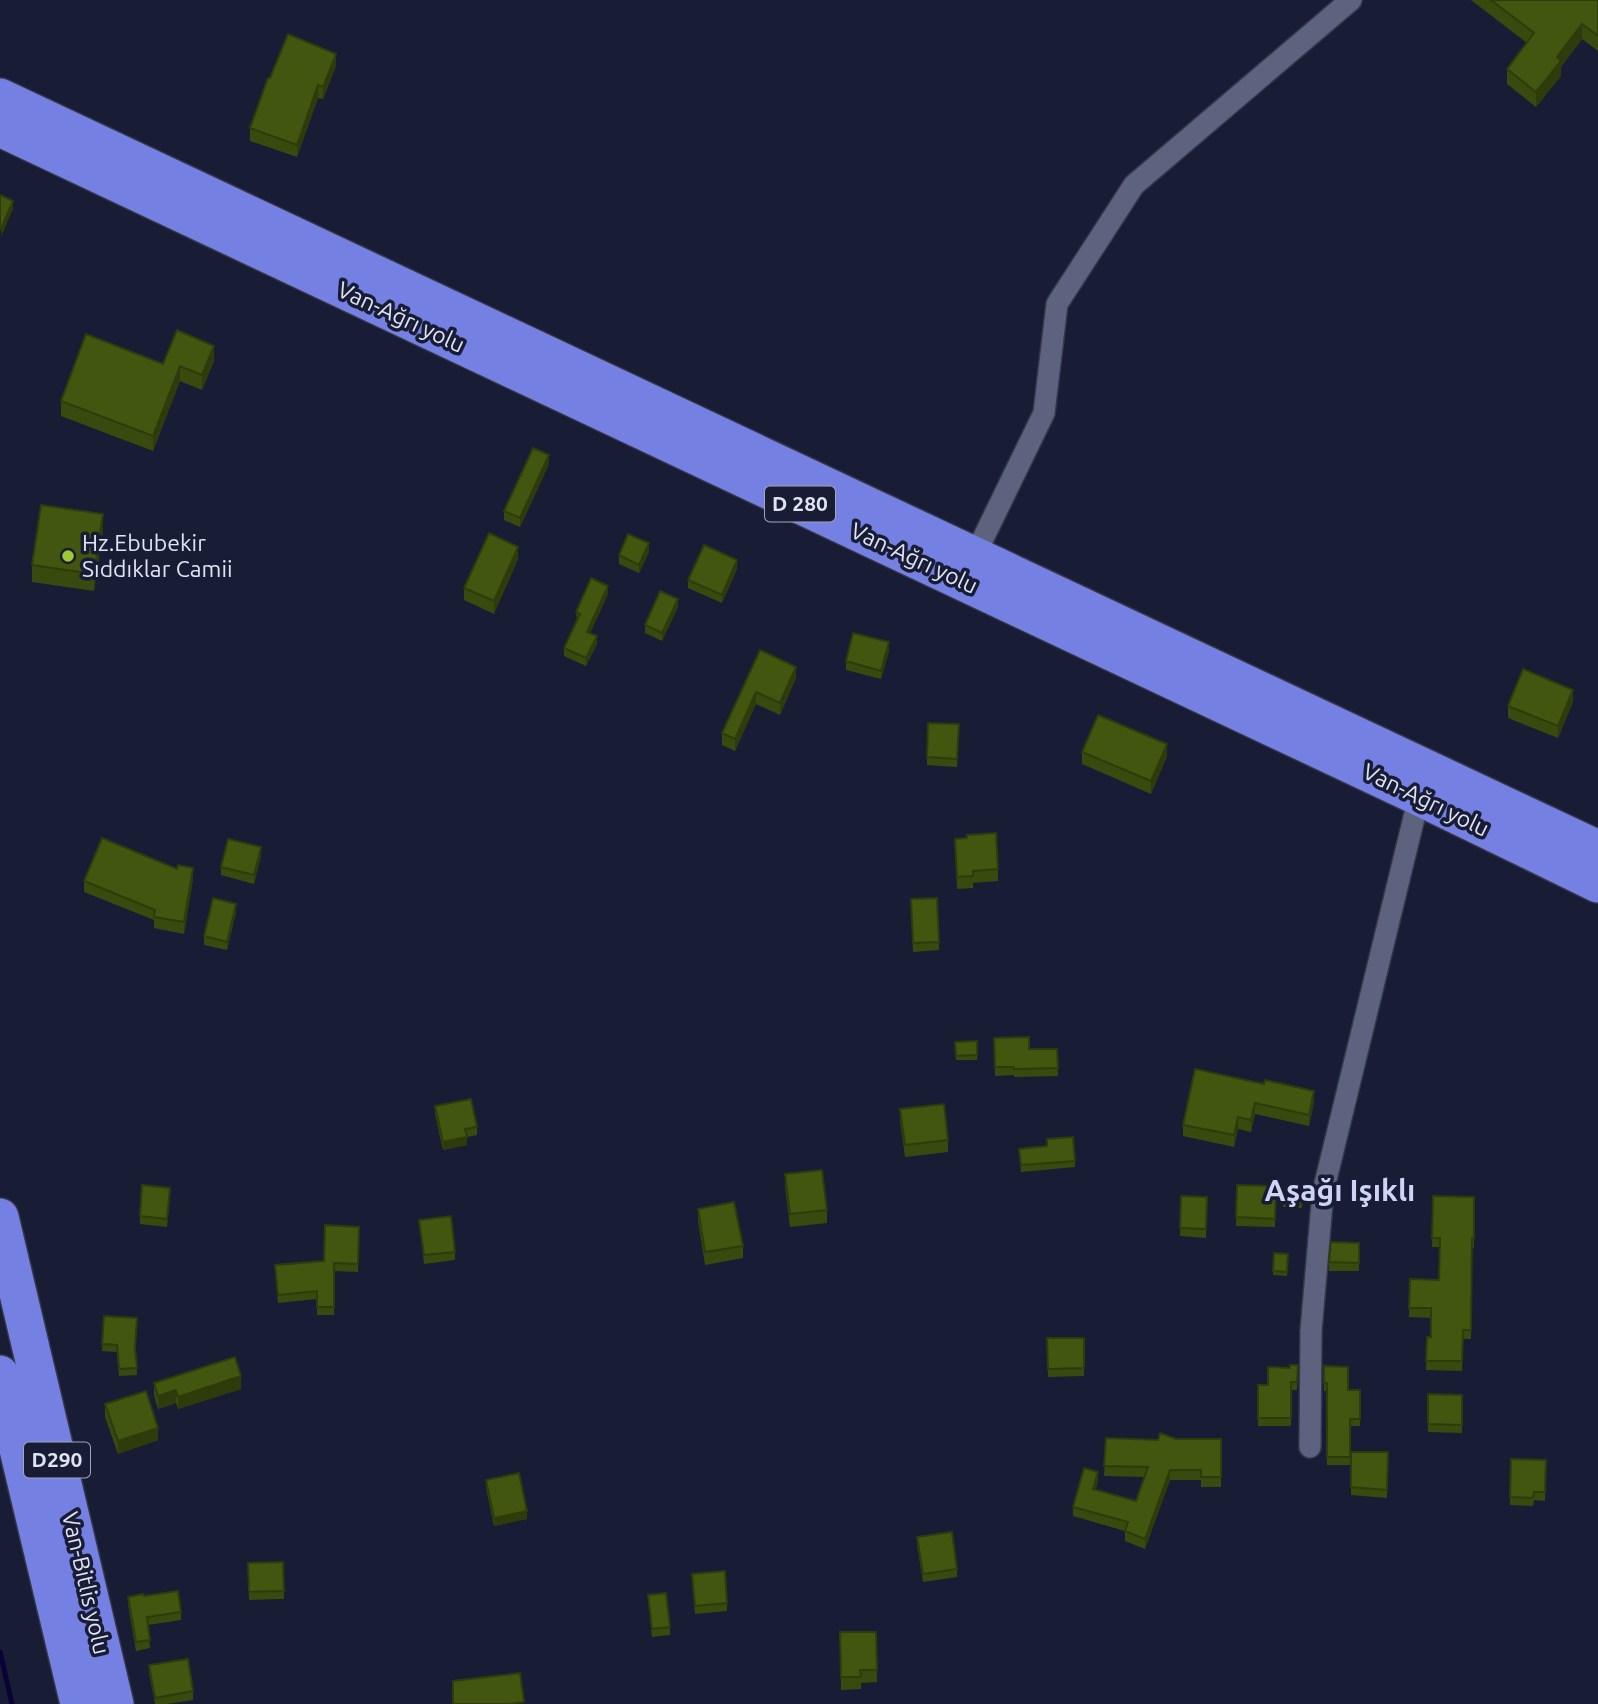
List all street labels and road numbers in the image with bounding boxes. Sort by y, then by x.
street label: Van-Ağrı yolu [334,276,469,357]
road number: D 280 [765,486,835,522]
street label: Van-Ağrı yolu [847,517,982,598]
street label: Van-Ağrı yolu [1359,758,1493,841]
road number: D290 [24,1442,90,1478]
street label: Van-Bitlis yolu [58,1509,115,1657]

